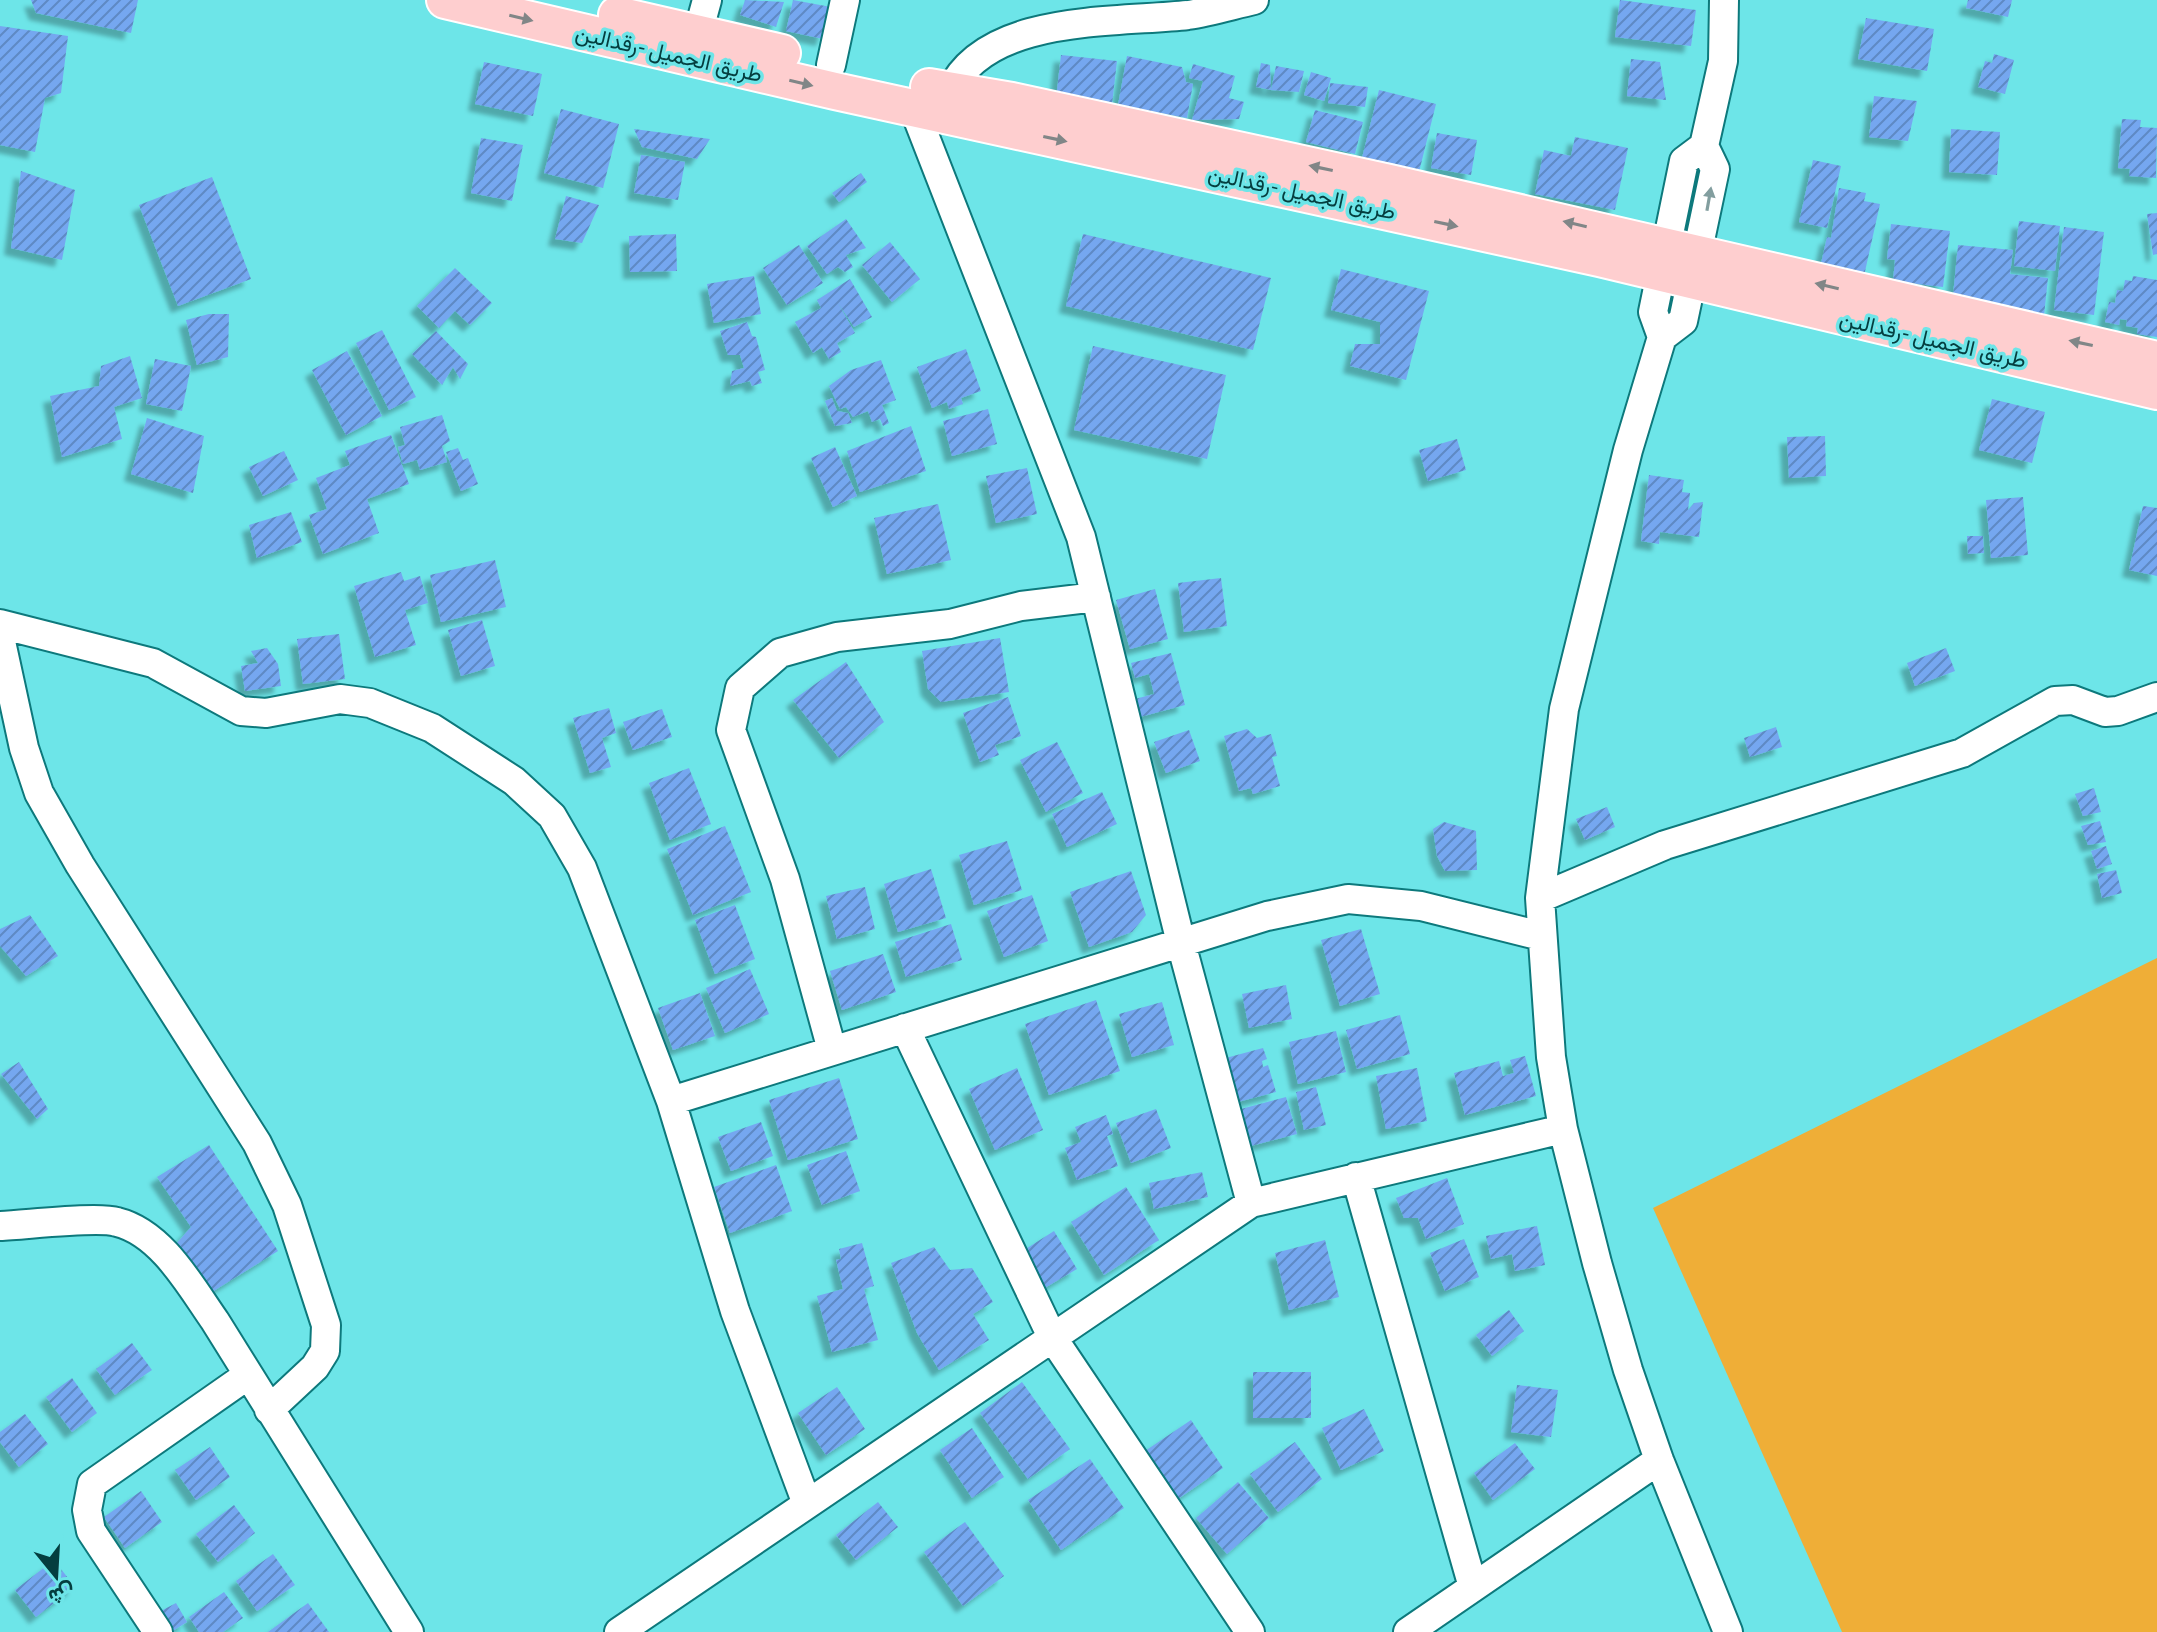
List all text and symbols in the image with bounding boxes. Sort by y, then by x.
one-way arrow [508,12,533,25]
street label: طريق الجميل -رقدالين [573,18,765,88]
one-way arrow [789,78,814,90]
one-way arrow [1043,133,1068,146]
street label: طريق الجميل -رقدالين [1206,158,1398,226]
one-way arrow [1308,161,1333,174]
one-way arrow [1704,186,1716,211]
one-way arrow [1562,217,1587,230]
one-way arrow [1434,218,1459,231]
one-way arrow [1815,279,1840,292]
street label: طريق الجميل -رقدالين [1837,304,2029,374]
one-way arrow [2068,336,2093,349]
north arrow [16,1536,96,1616]
text: ش [45,1578,79,1612]

